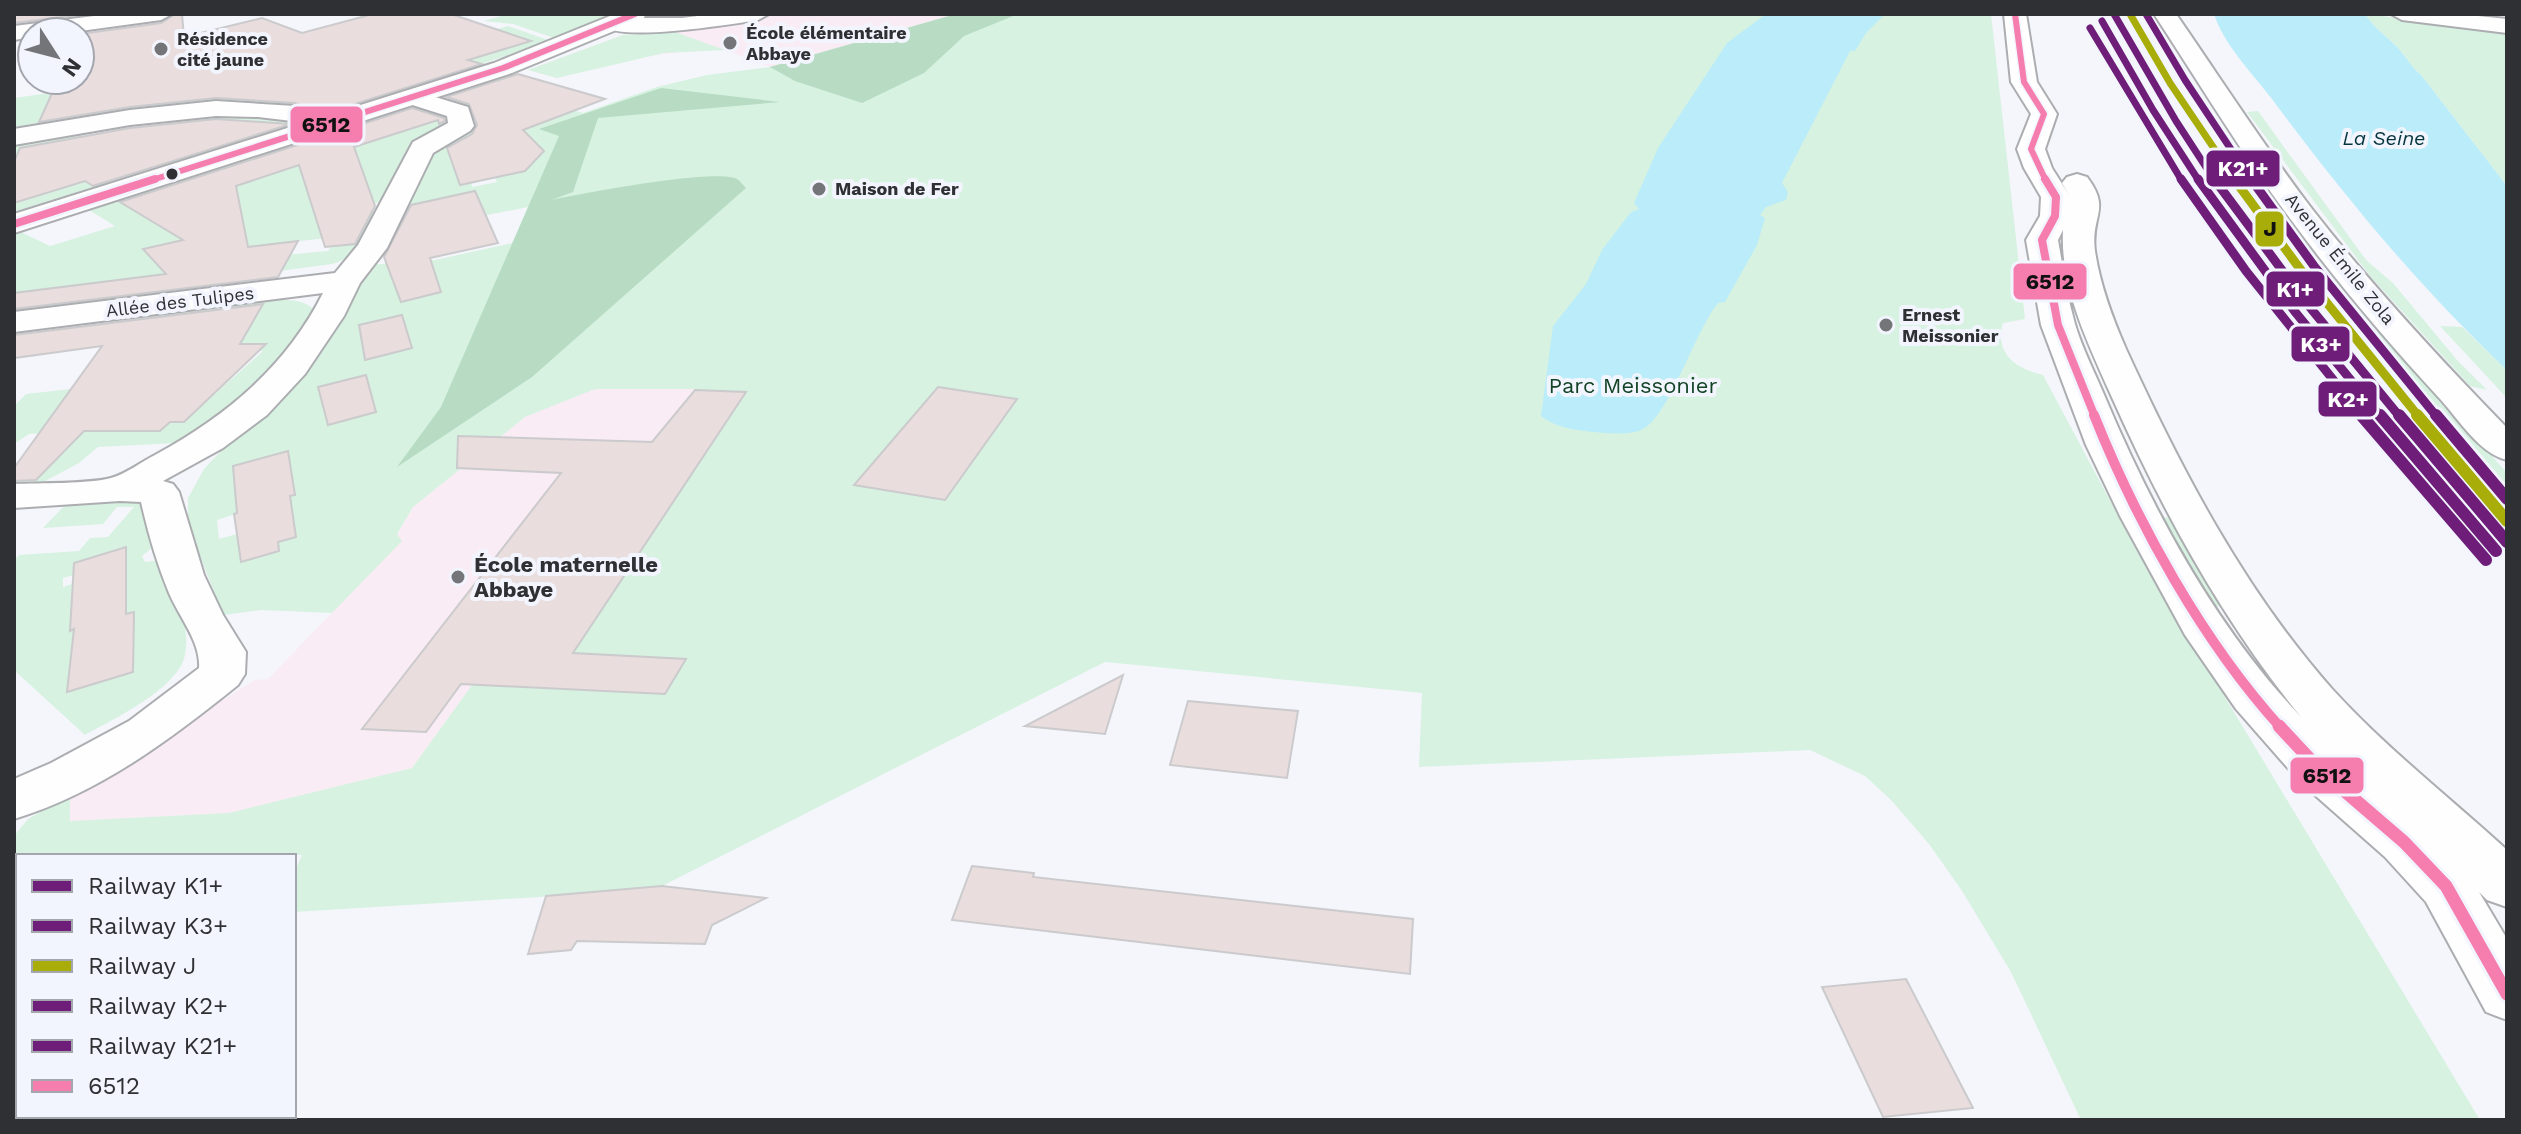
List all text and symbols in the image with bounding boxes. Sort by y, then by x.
north arrow [16,16,96,96]
place label: École élémentaire Abbaye [746,22,907,64]
place label: Résidence cité jaune [177,28,268,70]
marker: École élémentaire Abbaye [721,34,739,52]
marker: Résidence cité jaune [152,40,170,58]
text: N [57,54,87,81]
line badge: 6512 [289,105,364,144]
text: 6512 [302,112,350,137]
water label: La Seine [2342,126,2426,150]
line badge: K21+ [2205,149,2281,188]
text: K21+ [2217,156,2269,181]
unlabelled marker [164,166,180,182]
place label: Maison de Fer [835,178,959,199]
marker: Maison de Fer [810,180,828,198]
street label: Avenue Émile Zola [2281,189,2400,329]
line badge: J [2254,210,2285,248]
text: J [2263,216,2277,241]
line badge: 6512 [2012,262,2088,301]
text: 6512 [2026,269,2074,294]
line badge: K1+ [2265,270,2326,308]
text: K1+ [2276,277,2314,302]
street label: Allée des Tulipes [105,282,255,321]
place label: Ernest Meissonier [1902,304,1999,346]
marker: Ernest Meissonier [1877,316,1895,334]
line badge: K3+ [2290,325,2351,363]
text: K3+ [2300,332,2342,357]
park label: Parc Meissonier [1548,373,1718,398]
line badge: K2+ [2317,380,2378,418]
text: K2+ [2327,387,2369,412]
place label: École maternelle Abbaye [474,552,658,602]
marker: École maternelle Abbaye [449,568,467,586]
line badge: 6512 [2289,756,2365,795]
text: 6512 [2303,763,2351,788]
legend [16,854,296,1118]
text: Railway K1+ [88,872,223,900]
text: Railway K3+ [88,912,228,940]
text: Railway J [88,952,197,980]
text: Railway K2+ [88,992,228,1020]
text: Railway K21+ [88,1032,237,1060]
text: 6512 [88,1072,140,1100]

